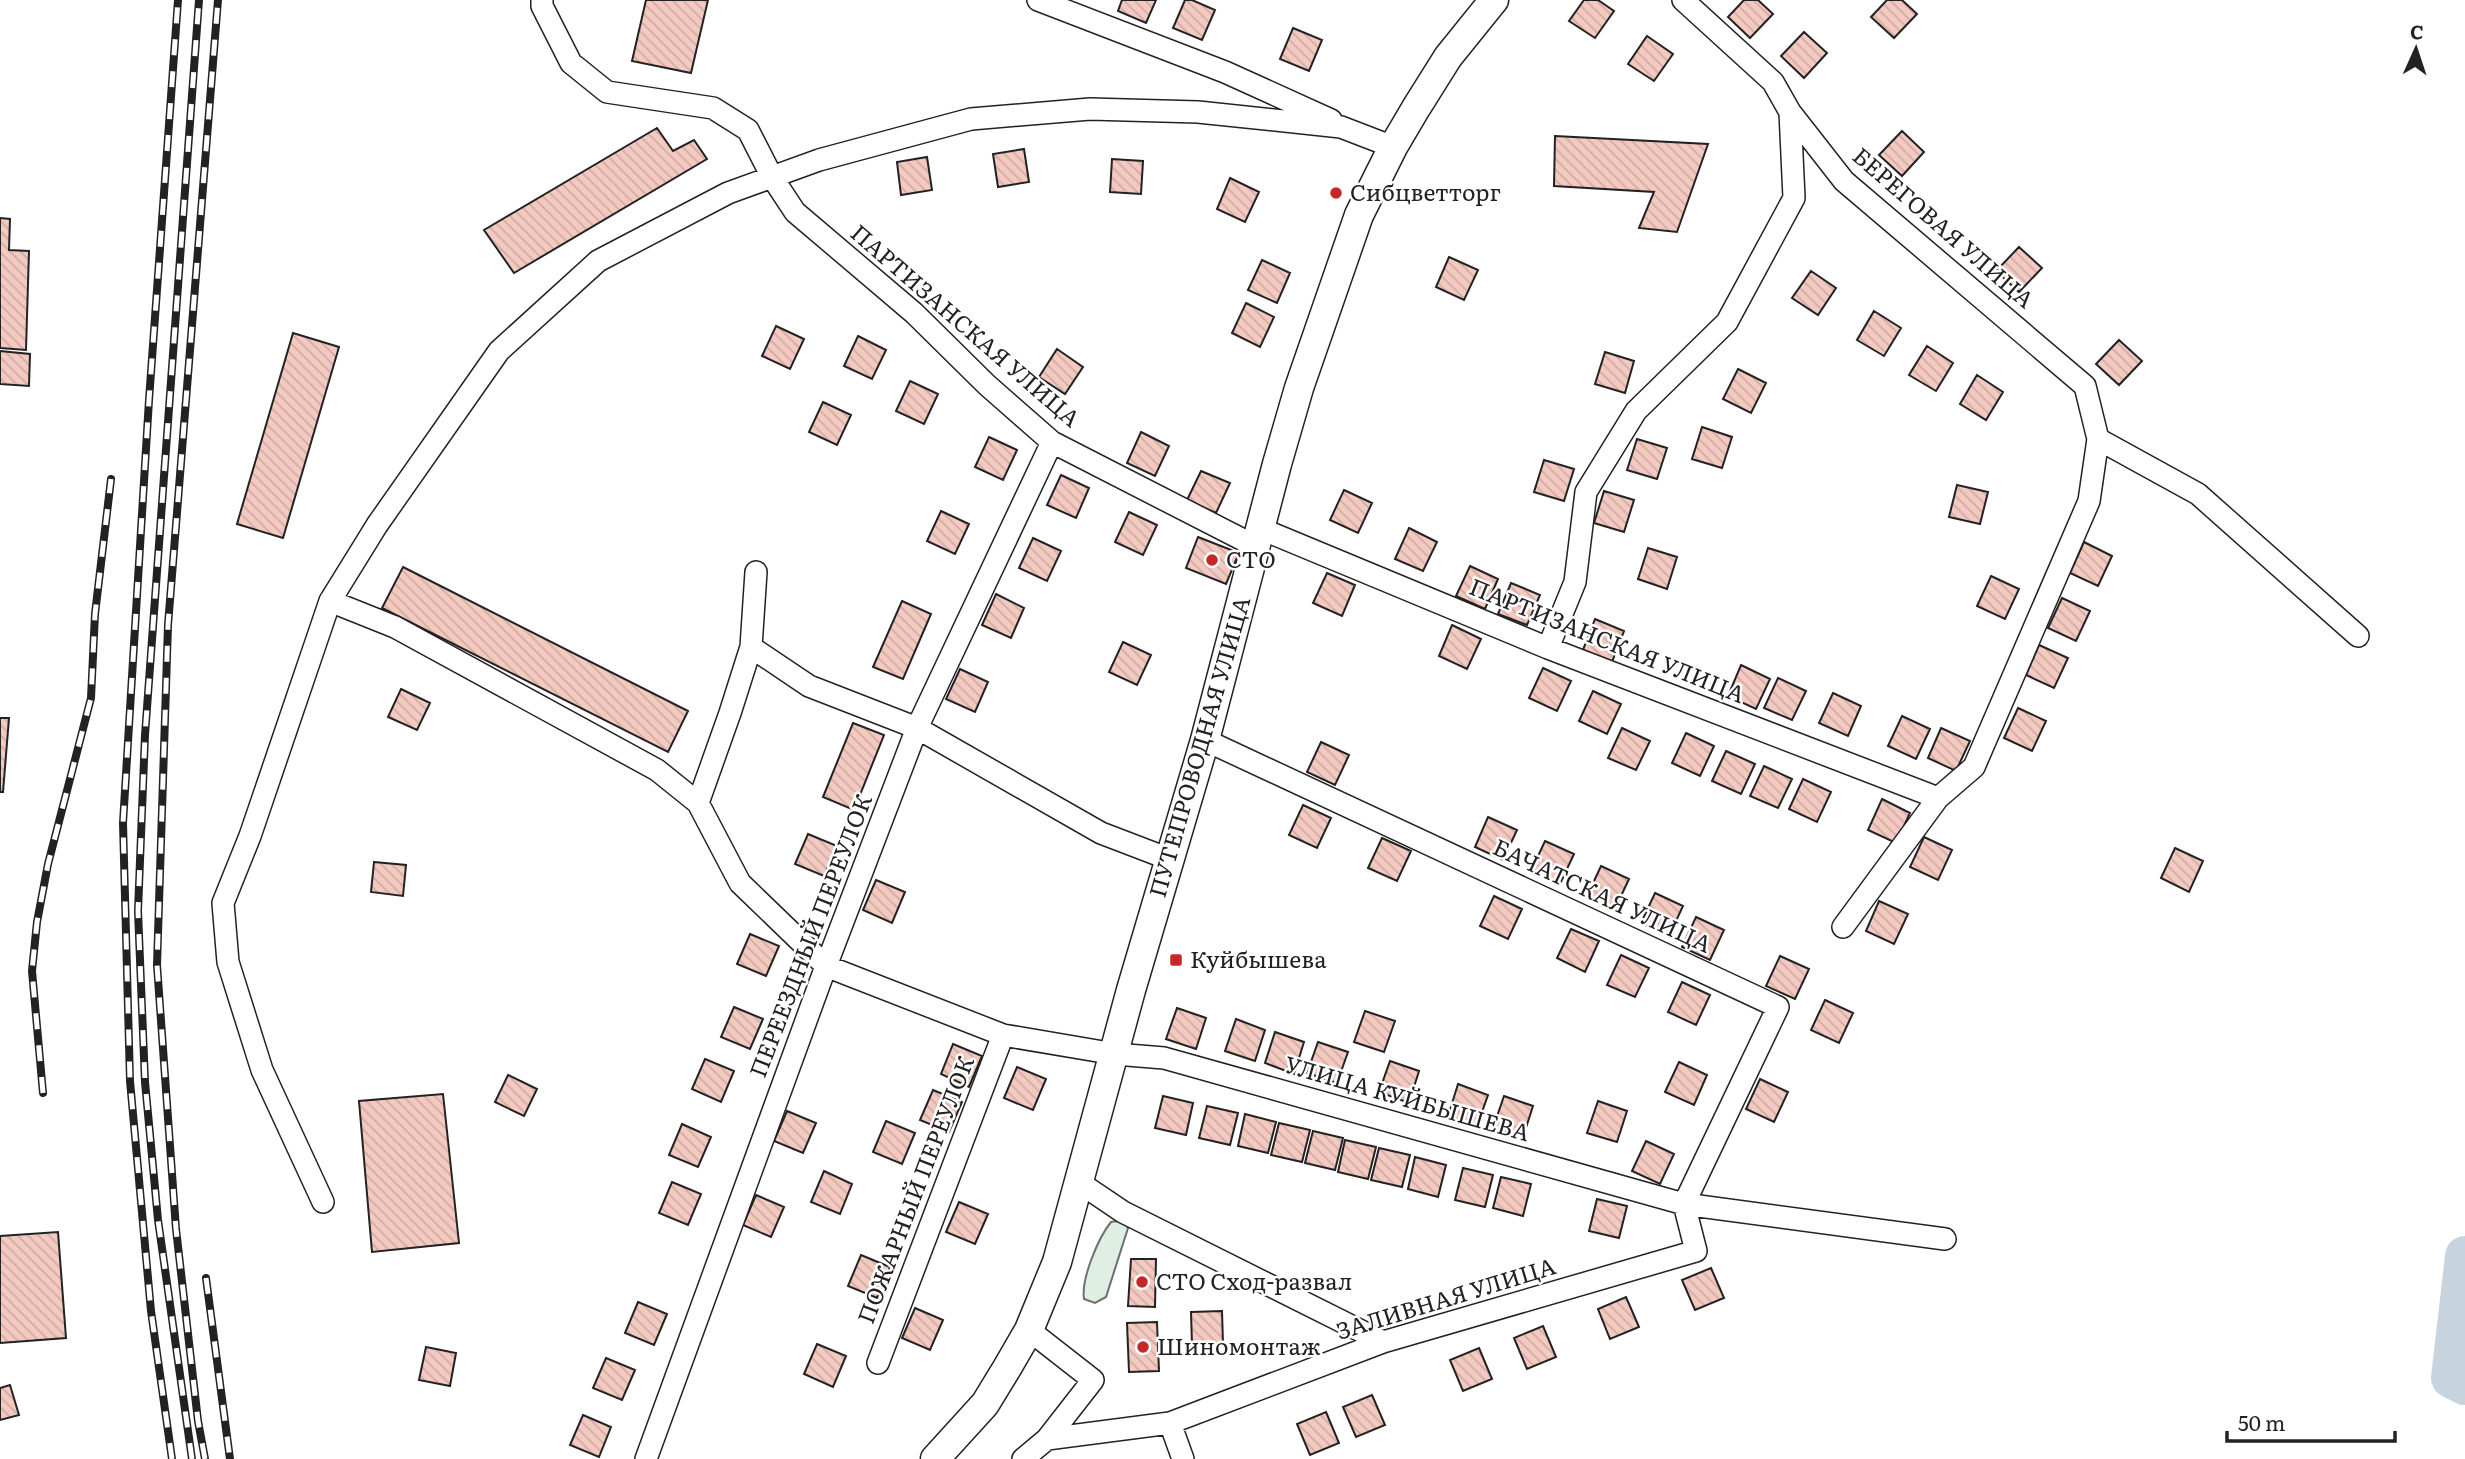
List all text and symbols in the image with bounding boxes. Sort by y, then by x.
north arrow [2381,14,2451,84]
text: С [2409,17,2424,45]
street label: БЕРЕГОВАЯ УЛИЦА [1846,138,2042,315]
place label: Сибцветторг [1350,174,1501,208]
marker: Сибцветторг [1328,185,1344,201]
street label: ПАРТИЗАНСКАЯ УЛИЦА [844,215,1089,434]
place label: СТО [1226,541,1276,575]
marker: СТО [1204,552,1220,568]
street label: ПАРТИЗАНСКАЯ УЛИЦА [1465,568,1751,710]
street label: ПУТЕПРОВОДНАЯ УЛИЦА [1139,592,1257,901]
street label: ПЕРЕЕЗДНЫЙ ПЕРЕУЛОК [739,788,879,1082]
street label: БАЧАТСКАЯ УЛИЦА [1488,829,1718,960]
place label: Куйбышева [1190,941,1327,975]
marker: Куйбышева [1168,952,1184,968]
street label: УЛИЦА КУЙБЫШЕВА [1281,1046,1534,1148]
street label: ПОЖАРНЫЙ ПЕРЕУЛОК [847,1050,981,1328]
street label: ЗАЛИВНАЯ УЛИЦА [1332,1248,1559,1347]
place label: СТО Сход-развал [1156,1263,1352,1297]
marker: СТО Сход-развал [1134,1274,1150,1290]
place label: Шиномонтаж [1157,1328,1321,1362]
marker: Шиномонтаж [1135,1339,1151,1355]
scale bar [2227,1400,2395,1444]
text: 50 m [2238,1406,2285,1437]

